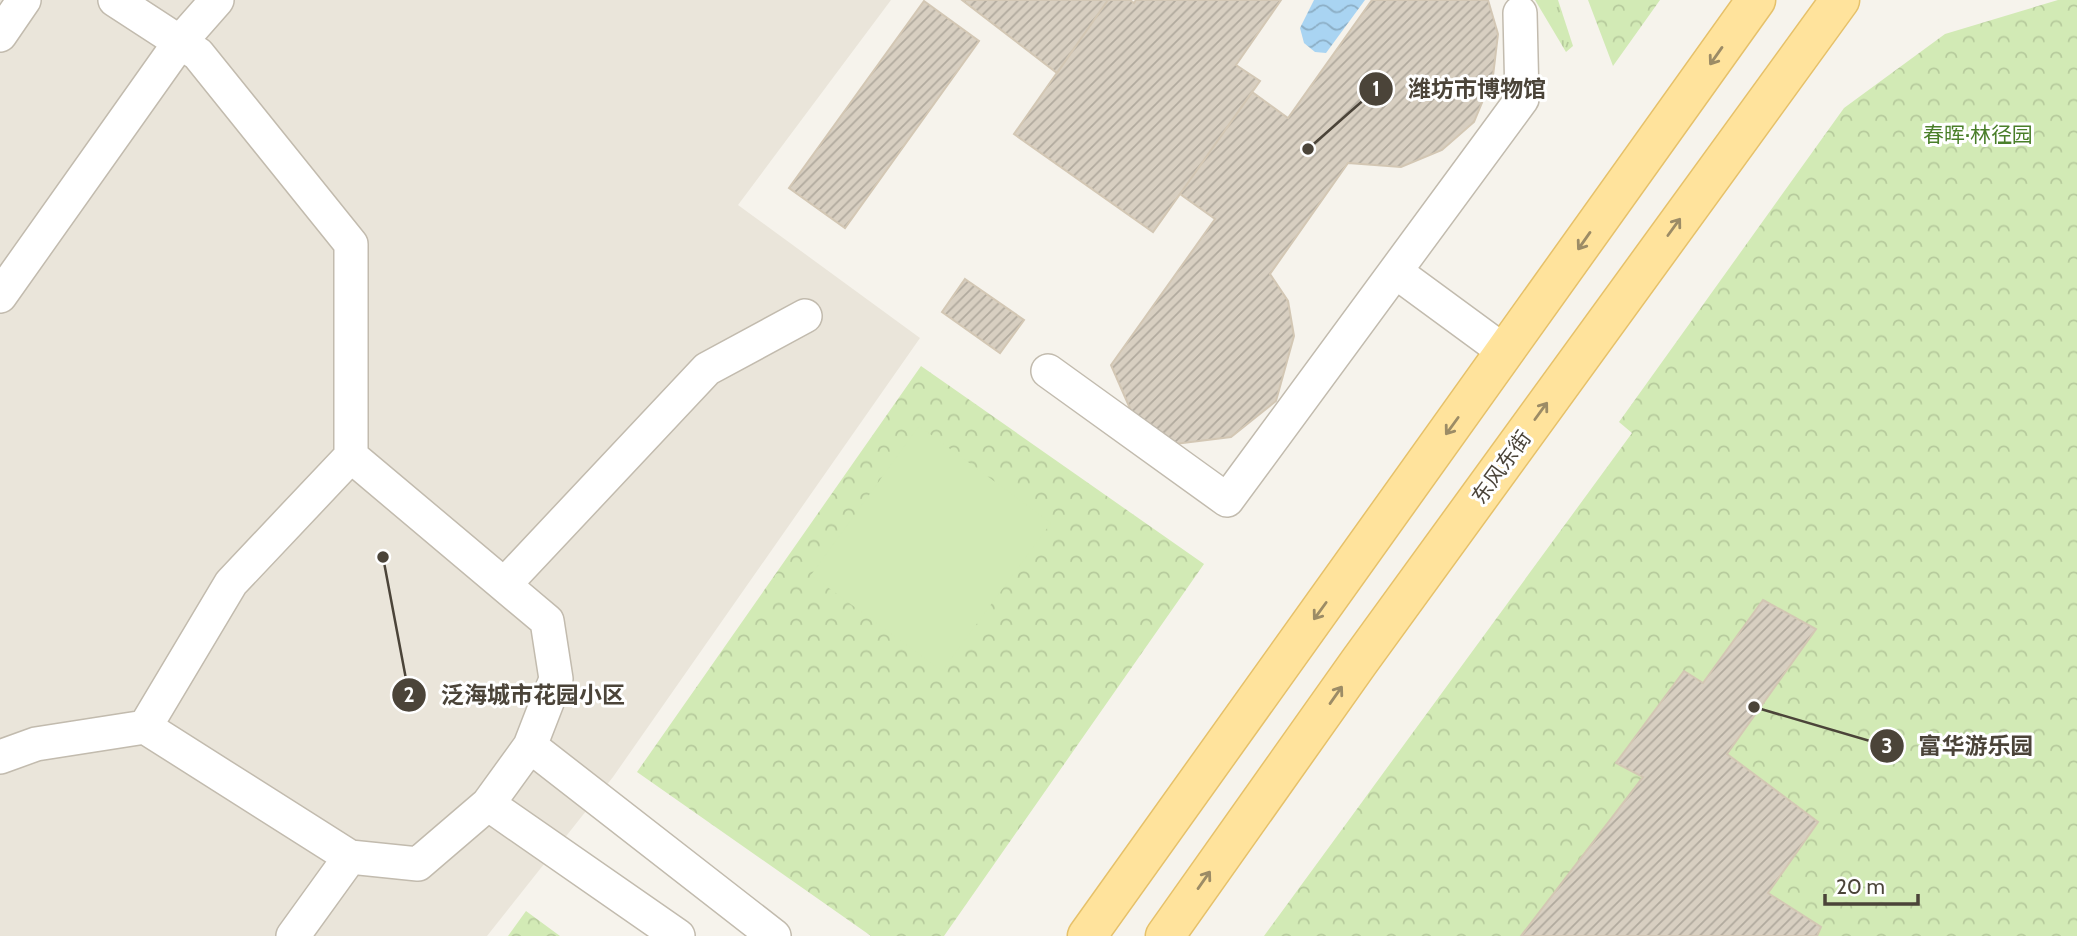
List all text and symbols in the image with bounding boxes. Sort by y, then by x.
one-way arrow [1709,46,1723,65]
callout: 潍坊市博物馆 [1359,67,1560,111]
text: 潍坊市博物馆 [1408,75,1546,103]
text: 1 [1372,76,1380,101]
park label: 春晖·林径园 [1923,122,2033,147]
one-way arrow [1667,218,1682,237]
one-way arrow [1577,231,1591,250]
one-way arrow [1534,402,1548,421]
one-way arrow [1445,416,1459,435]
street label: 东风东街 [1466,426,1536,508]
one-way arrow [1313,601,1327,620]
callout: 泛海城市花园小区 [392,673,639,717]
text: 泛海城市花园小区 [441,681,625,709]
text: 2 [403,682,415,707]
one-way arrow [1329,686,1343,705]
callout: 富华游乐园 [1870,724,2048,768]
text: 富华游乐园 [1919,732,2034,760]
text: 3 [1881,733,1893,758]
scale bar [1825,862,1918,906]
one-way arrow [1197,871,1211,890]
text: 20 m [1836,874,1885,899]

